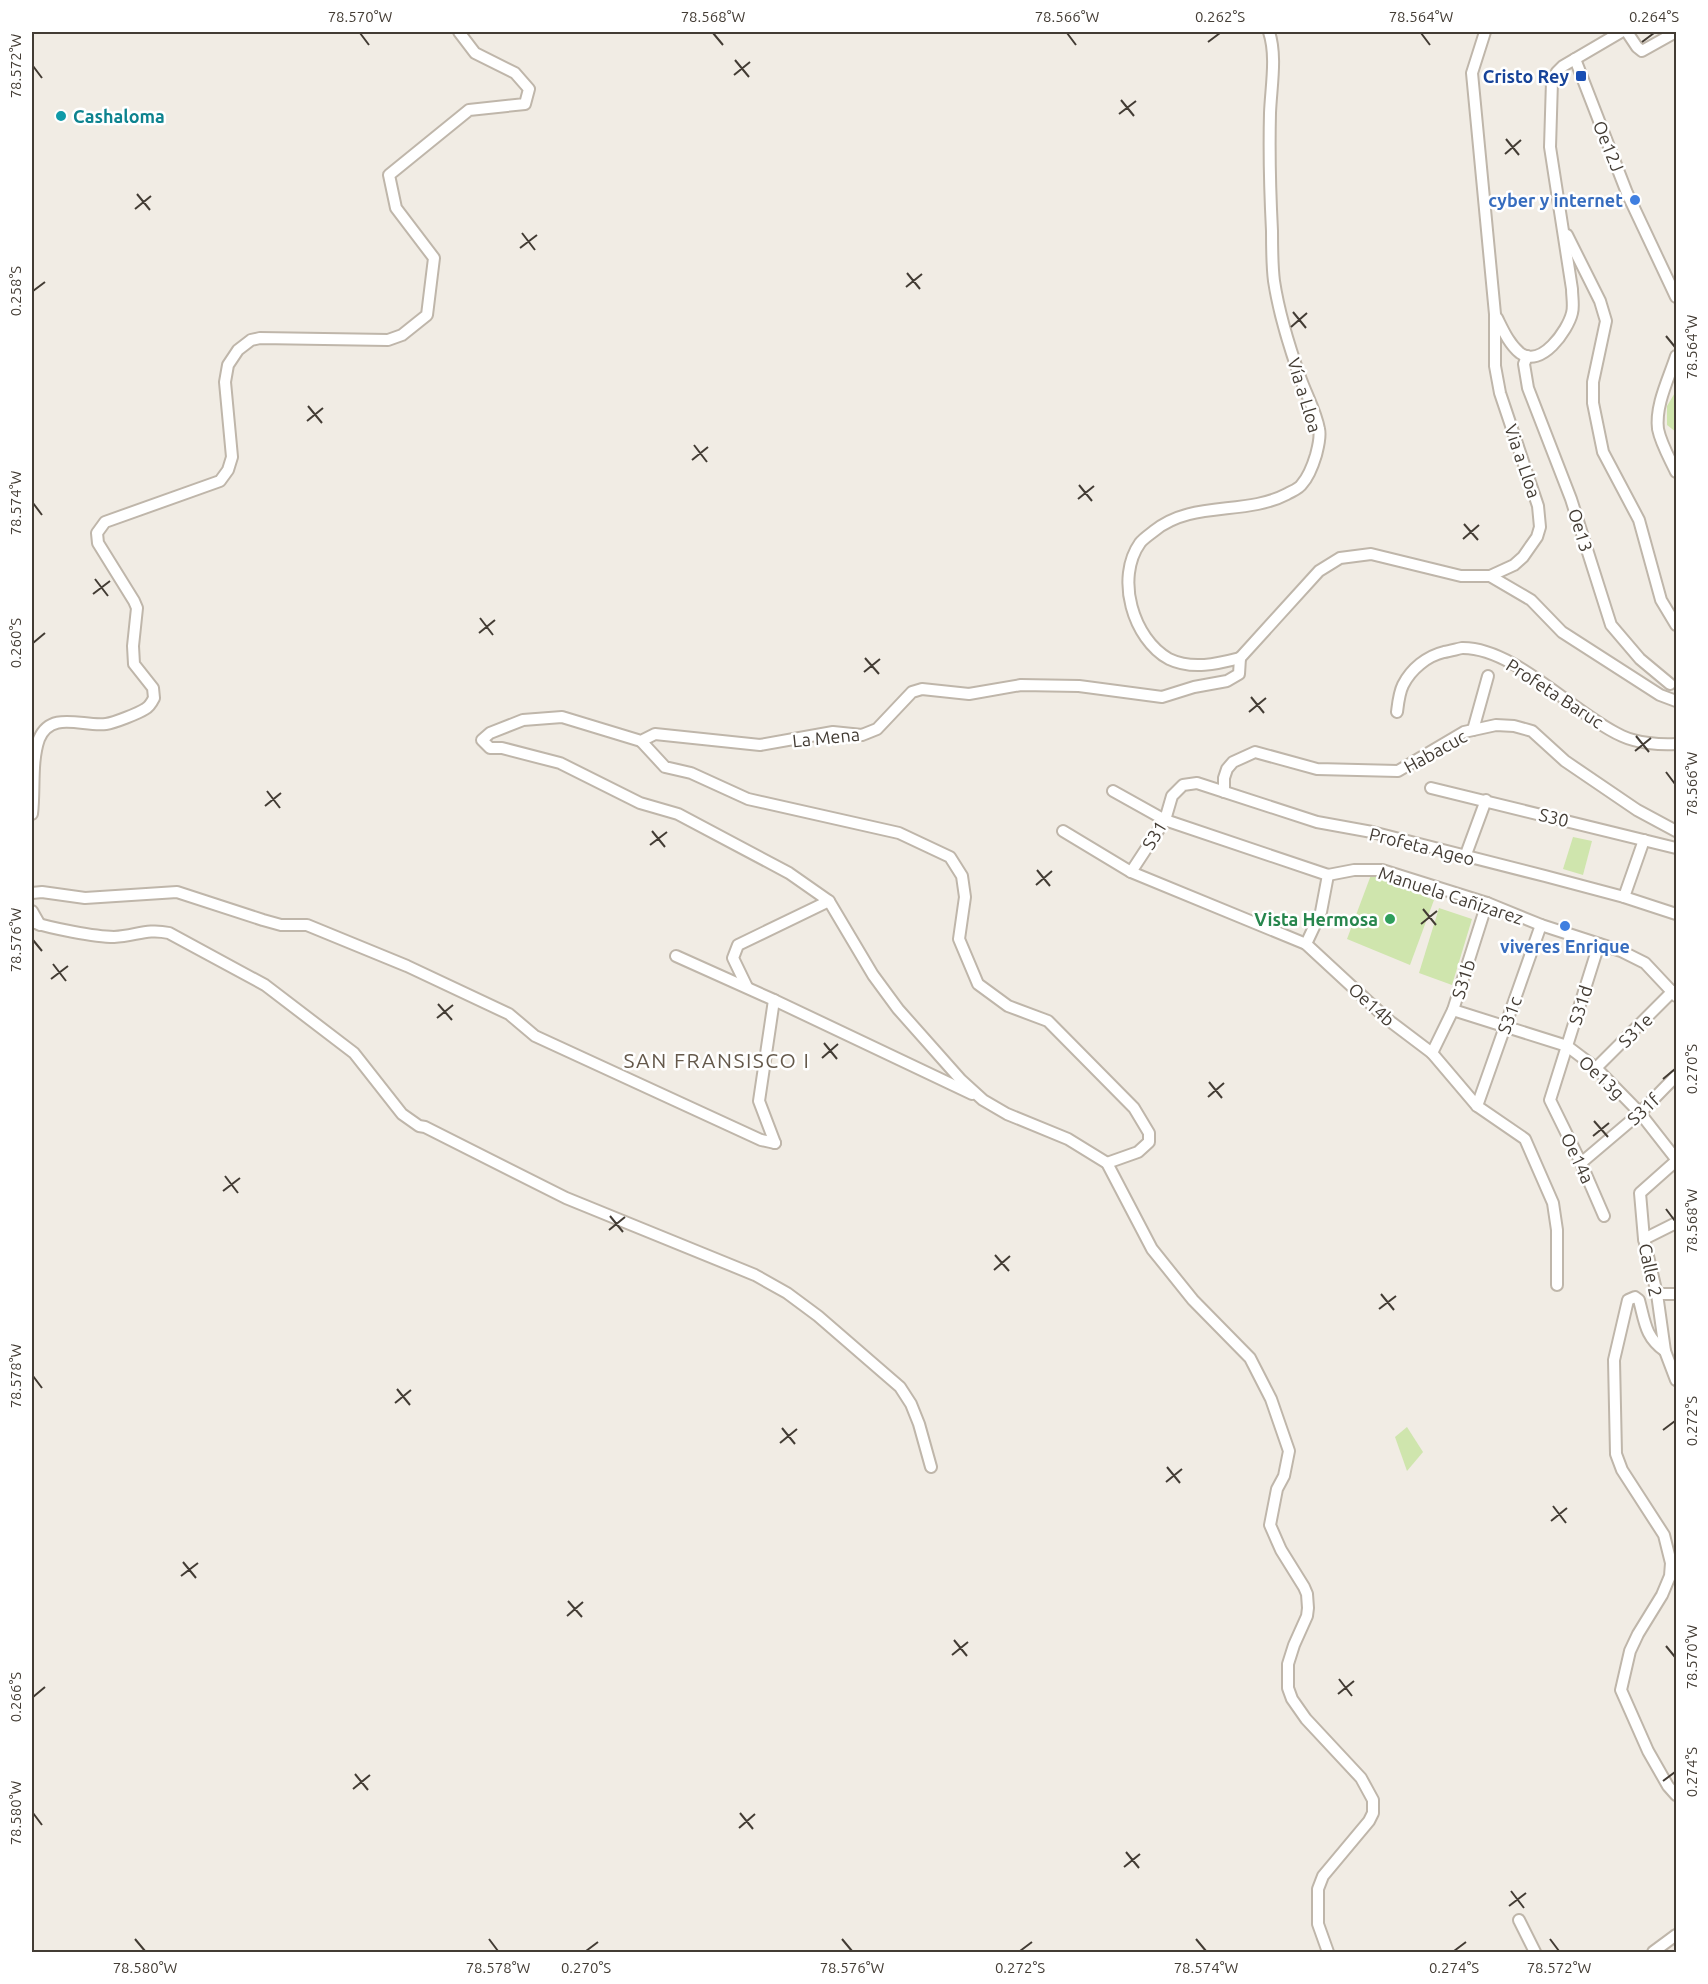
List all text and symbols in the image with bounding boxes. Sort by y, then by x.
text: 78.570°W [328,8,392,25]
text: 78.568°W [681,8,745,25]
text: 78.566°W [1035,8,1099,25]
text: 0.262°S [1195,8,1245,25]
text: 78.564°W [1389,8,1453,25]
text: 0.264°S [1629,8,1679,25]
text: 78.572°W [7,34,24,98]
place label: Cristo Rey [1483,66,1569,86]
marker: Cristo Rey [1574,69,1588,83]
place label: Cashaloma [73,106,165,126]
marker: Cashaloma [54,109,68,123]
street label: Oe12J [1590,118,1628,174]
place label: cyber y internet [1488,190,1623,210]
marker: cyber y internet [1628,193,1642,207]
text: 0.258°S [7,266,24,316]
text: 78.564°W [1683,315,1700,379]
street label: Vía a Lloa [1284,355,1326,435]
street label: Via a Lloa [1501,421,1545,501]
text: 78.574°W [7,471,24,535]
street label: Oe13 [1565,506,1597,554]
text: 0.260°S [7,618,24,668]
street label: Profeta Baruc [1503,654,1607,732]
street label: La Mena [791,724,861,750]
street label: Habacuc [1400,726,1470,776]
text: 78.566°W [1683,752,1700,816]
street label: S30 [1537,804,1571,830]
street label: S31 [1138,817,1170,853]
street label: Profeta Ageo [1367,823,1477,869]
street label: Manuela Cañizarez [1376,862,1526,928]
text: 78.576°W [7,908,24,972]
place label: Vista Hermosa [1254,909,1378,929]
marker: Vista Hermosa [1383,912,1397,926]
marker: viveres Enrique [1558,919,1572,933]
place label: viveres Enrique [1500,936,1630,956]
street label: S31b [1447,957,1479,1001]
street label: Oe14b [1345,978,1399,1030]
street label: S31d [1564,983,1596,1027]
street label: S31c [1493,994,1525,1036]
street label: S31e [1614,1009,1656,1051]
text: 0.270°S [1683,1044,1700,1094]
district label: SAN FRANSISCO I [624,1048,810,1072]
street label: Oe13g [1575,1051,1629,1103]
street label: S31f [1623,1089,1663,1129]
street label: Oe14a [1558,1130,1598,1186]
text: 78.568°W [1683,1189,1700,1253]
street label: Calle 2 [1636,1242,1666,1298]
text: 78.578°W [7,1344,24,1408]
text: 0.272°S [1683,1396,1700,1446]
text: 78.570°W [1683,1625,1700,1689]
text: 0.266°S [7,1672,24,1722]
text: 0.274°S [1683,1747,1700,1797]
text: 78.580°W [7,1781,24,1845]
text: 78.580°W [113,1959,177,1976]
text: 78.578°W [466,1959,530,1976]
text: 0.270°S [561,1959,611,1976]
text: 78.576°W [820,1959,884,1976]
text: 0.272°S [995,1959,1045,1976]
text: 78.574°W [1174,1959,1238,1976]
text: 0.274°S [1429,1959,1479,1976]
text: 78.572°W [1527,1959,1591,1976]

